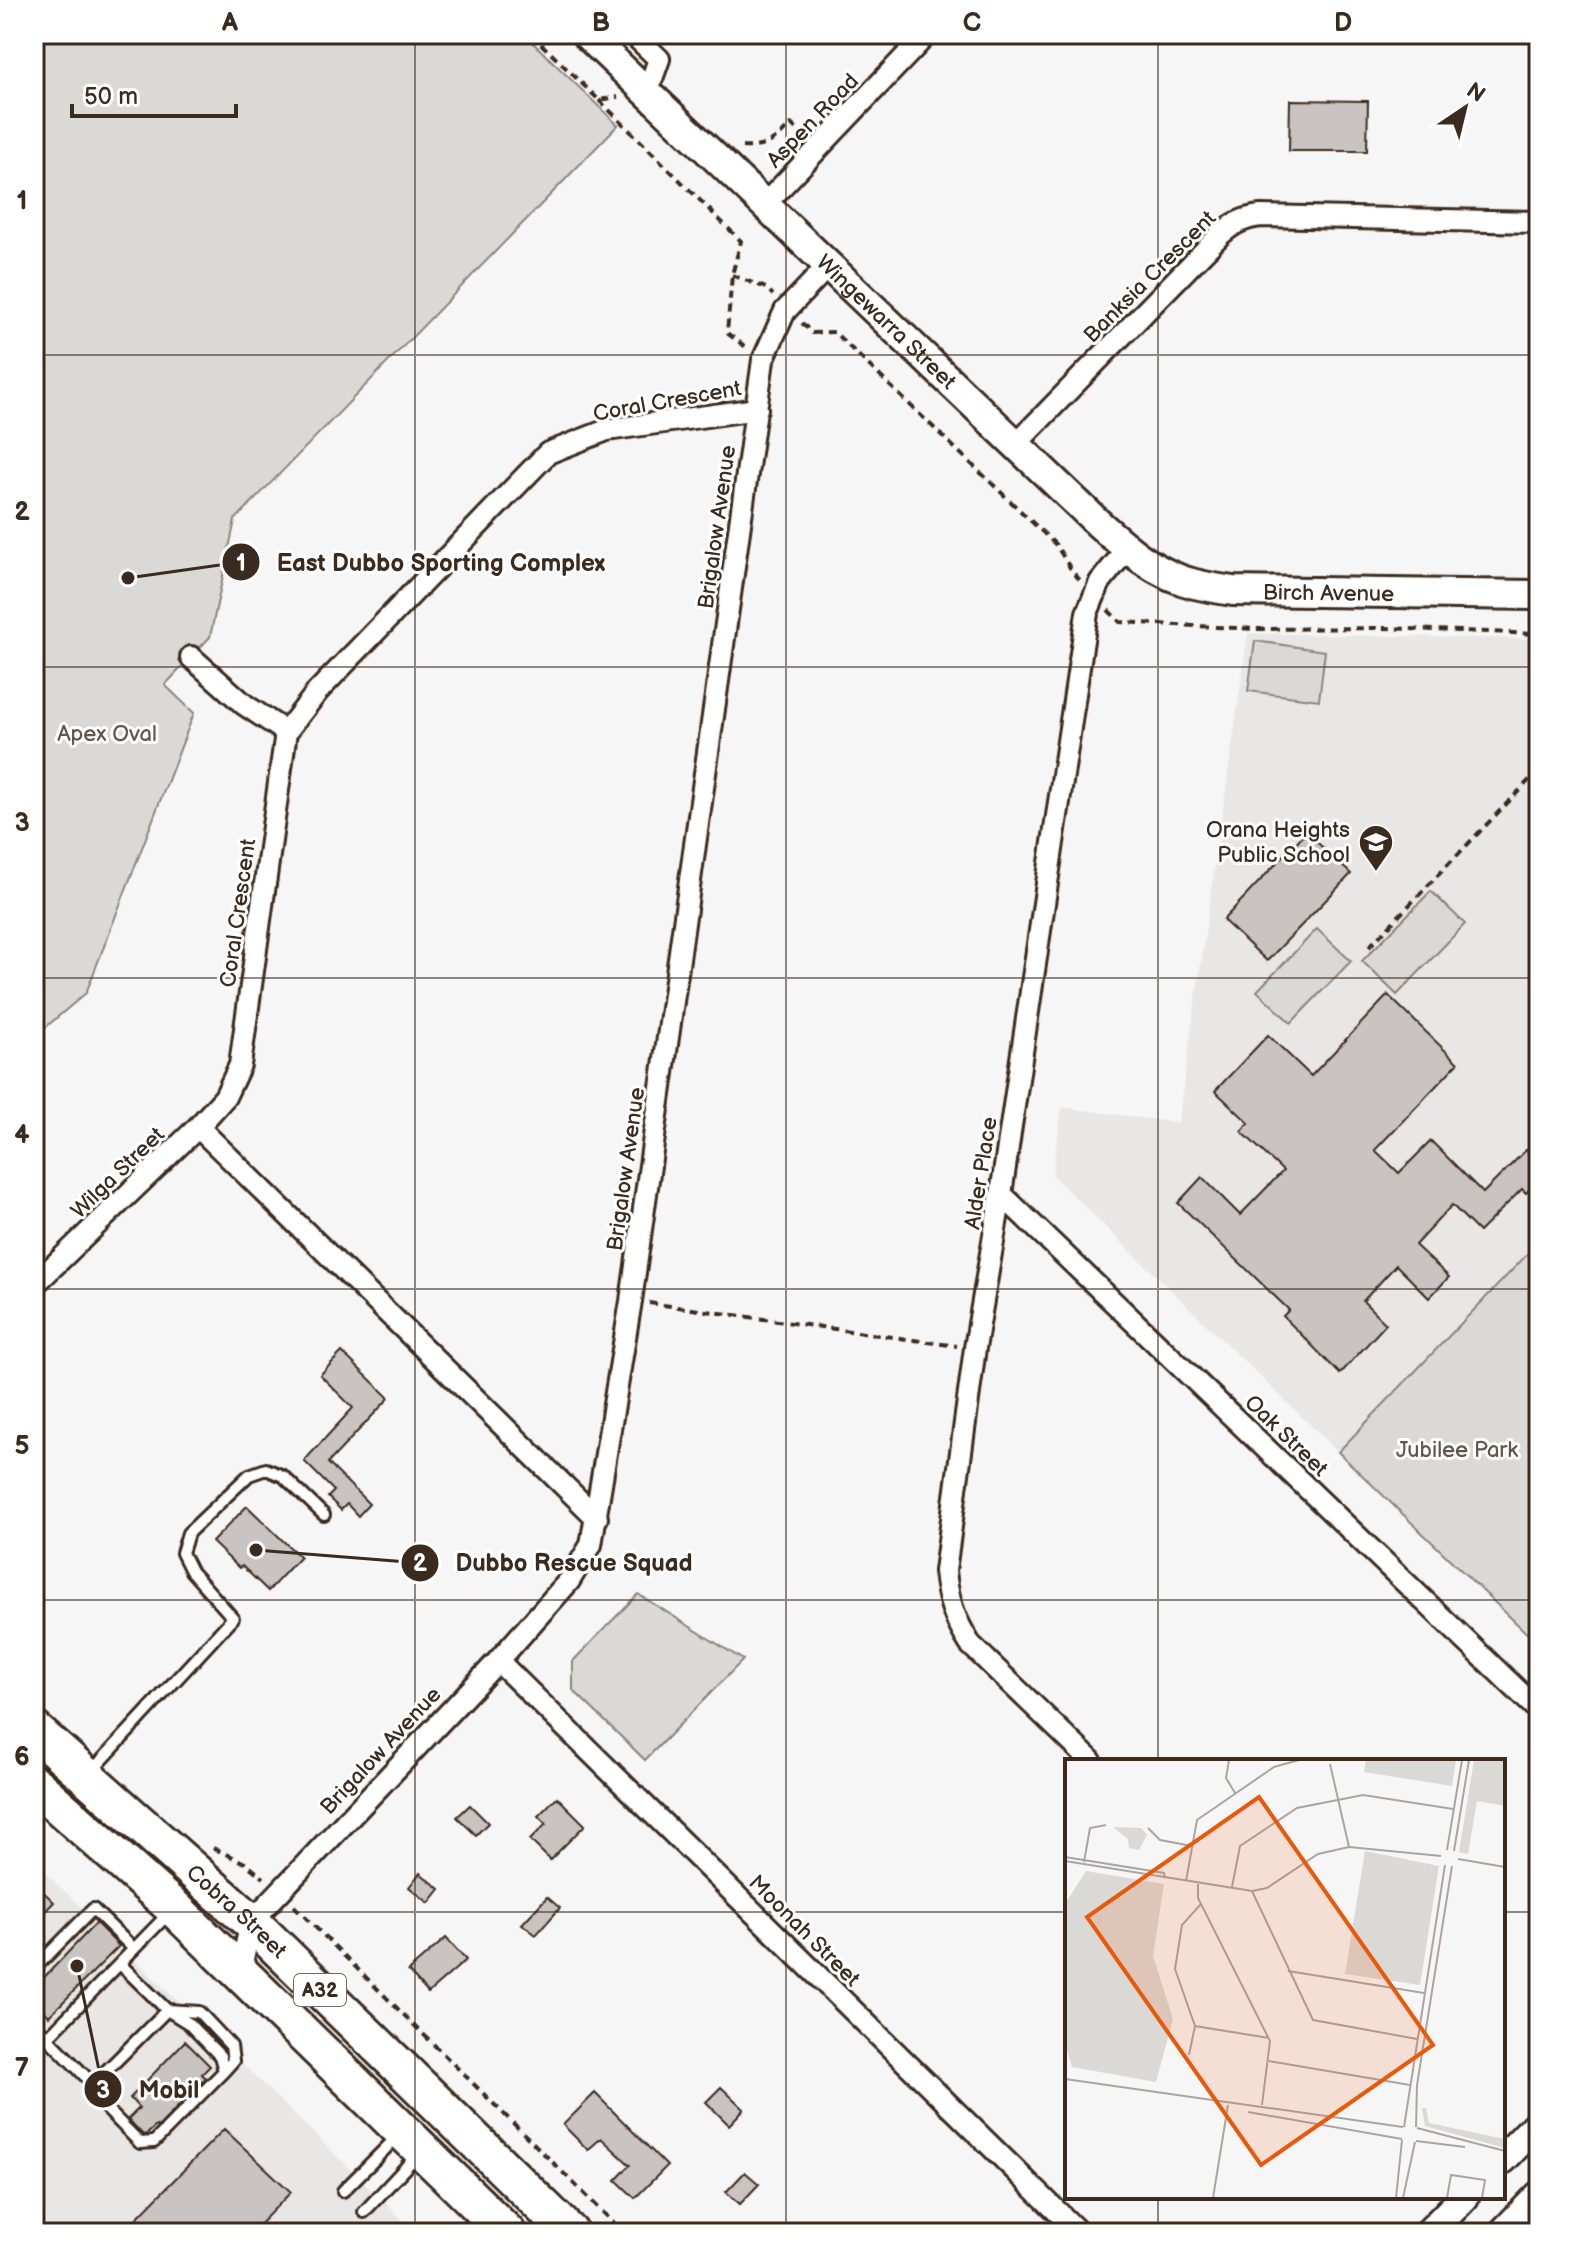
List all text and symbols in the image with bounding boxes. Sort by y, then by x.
text: A [221,8,238,39]
text: B [592,8,610,39]
text: C [963,8,981,39]
text: D [1334,8,1352,39]
scale bar [72,68,236,118]
street label: Aspen Road [761,68,865,174]
north arrow [1425,68,1505,148]
text: N [1461,77,1490,109]
text: 50 m [84,82,138,111]
text: 1 [17,186,27,217]
street label: Banksia Crescent [1078,205,1222,349]
street label: Wingewarra Street [810,249,962,396]
street label: Coral Crescent [591,375,744,428]
street label: Brigalow Avenue [693,444,742,611]
text: 2 [14,497,30,528]
callout: East Dubbo Sporting Complex [221,538,621,586]
text: 1 [236,549,246,578]
text: East Dubbo Sporting Complex [277,549,606,578]
street label: Birch Avenue [1263,579,1394,608]
park label: Apex Oval [57,721,157,748]
text: 3 [14,808,30,839]
place label: Orana Heights Public School [1206,817,1350,869]
school or university icon: Orana Heights Public School [1357,823,1395,873]
street label: Coral Crescent [215,837,262,989]
street label: Brigalow Avenue [602,1086,651,1253]
street label: Alder Place [959,1115,1004,1231]
text: 4 [14,1120,30,1151]
street label: Wilga Street [65,1122,171,1224]
street label: Oak Street [1239,1390,1333,1483]
text: 5 [14,1431,30,1462]
park label: Jubilee Park [1396,1437,1518,1464]
callout: Dubbo Rescue Squad [400,1539,709,1587]
text: 2 [413,1549,428,1578]
text: Dubbo Rescue Squad [455,1549,693,1578]
street label: Brigalow Avenue [315,1681,447,1821]
text: 6 [14,1742,30,1773]
inset map [1065,1759,1505,2199]
street label: Cobra Street [180,1859,292,1965]
street label: Moonah Street [742,1870,866,1993]
road number: A32 [294,1974,346,2006]
text: 7 [15,2053,29,2084]
callout: Mobil [83,2065,215,2113]
text: 3 [96,2076,110,2105]
text: Mobil [139,2076,199,2105]

